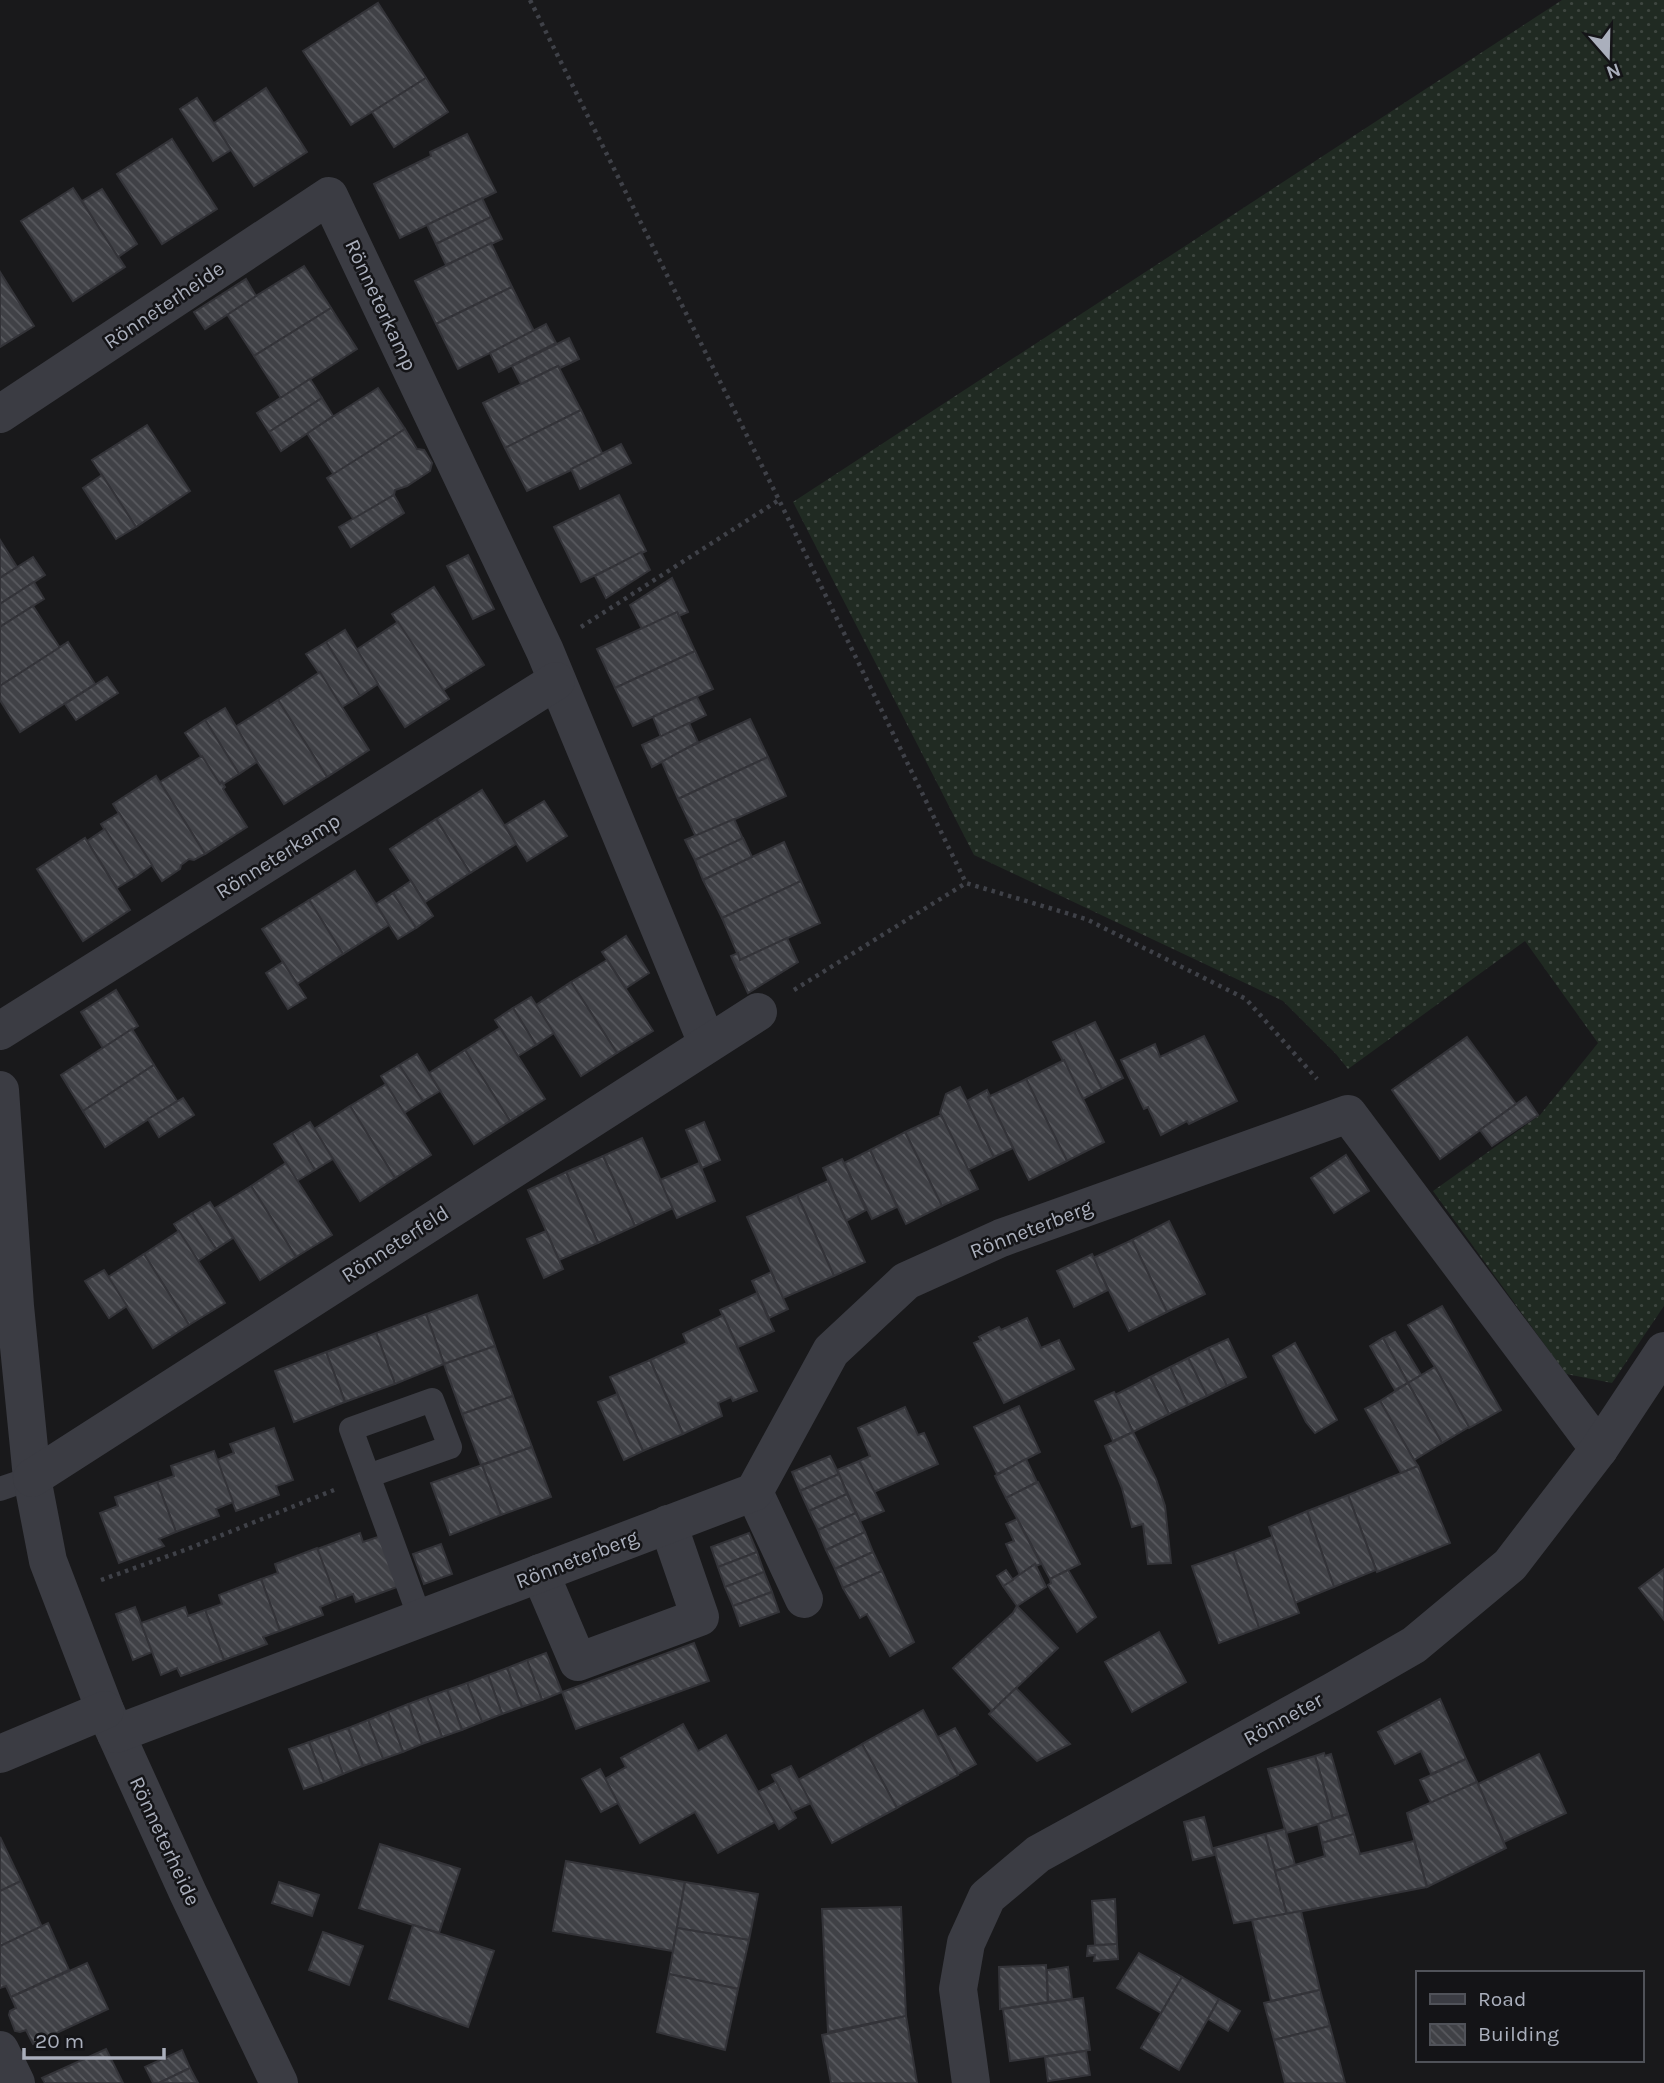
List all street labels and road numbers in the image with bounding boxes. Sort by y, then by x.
street label: Rönneterkamp [340,236,422,374]
street label: Rönneterheide [99,256,229,354]
street label: Rönneterkamp [211,808,345,904]
street label: Rönneterberg [966,1195,1096,1263]
street label: Rönneterfeld [337,1200,453,1288]
street label: Rönneterberg [512,1525,642,1593]
street label: Rönneter [1239,1687,1327,1751]
street label: Rönneterheide [125,1773,205,1909]

